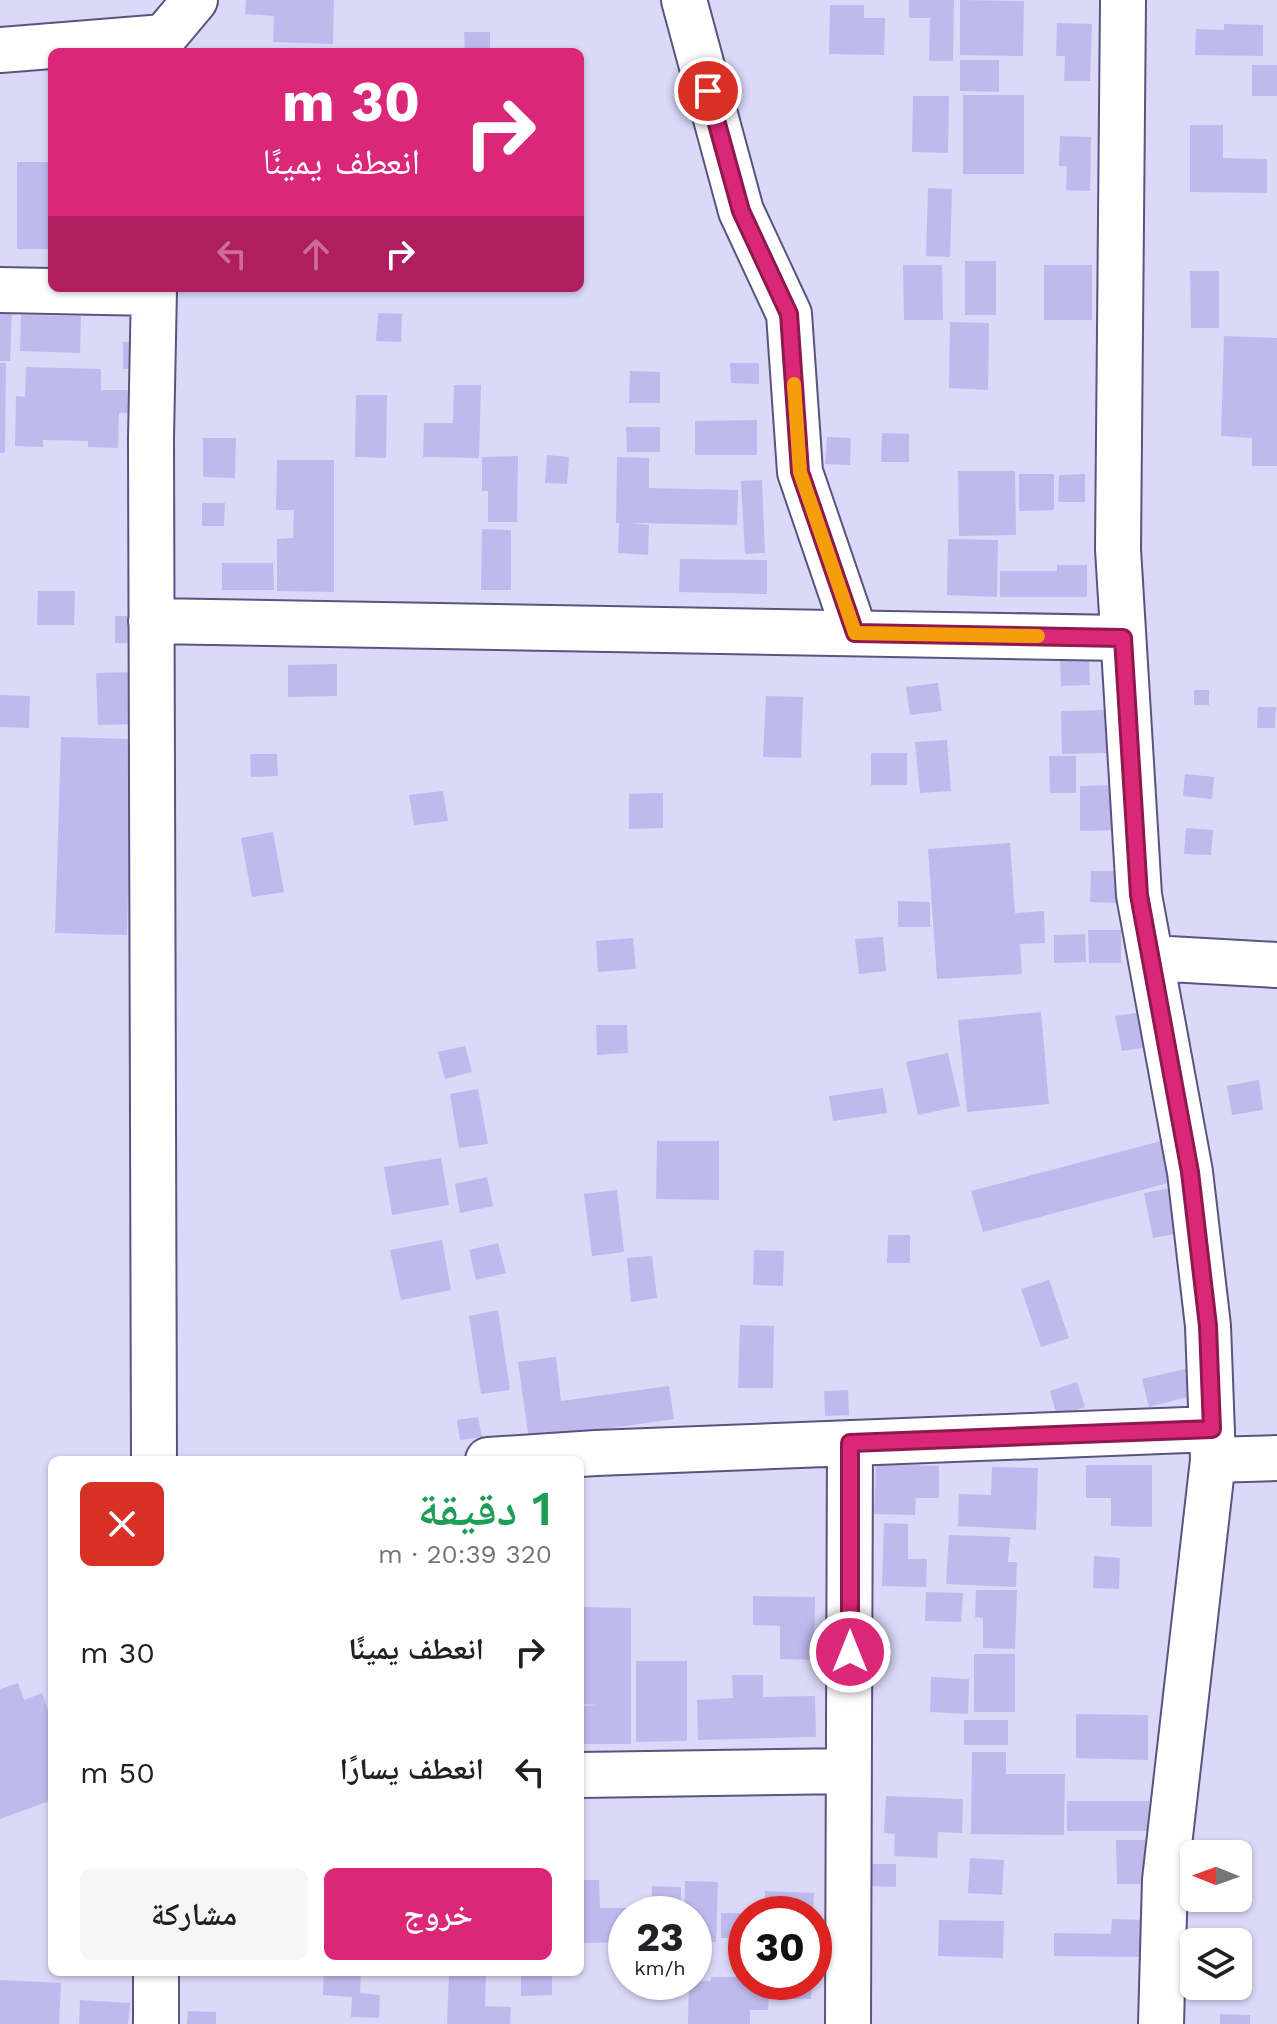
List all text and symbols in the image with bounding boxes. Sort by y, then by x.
pin [674,57,742,125]
text: 30 m [282,69,420,135]
icon: arrive [686,69,730,113]
icon: right [448,80,552,184]
text: انعطف يمينًا [262,141,420,183]
icon: left [210,232,254,276]
icon: ahead [294,232,338,276]
icon: right [378,232,422,276]
text: 1 دقيقة [418,1480,552,1537]
button: close [80,1482,164,1566]
text: 320 m · 20:39 [378,1539,552,1569]
position arrow [808,1610,892,1694]
icon: right [508,1630,552,1674]
text: انعطف يمينًا [348,1631,484,1666]
text: 30 m [80,1635,155,1670]
icon: left [508,1750,552,1794]
text: انعطف يسارًا [339,1751,484,1786]
text: 50 m [80,1755,155,1790]
north arrow [1180,1840,1252,1912]
map controls [1180,1840,1252,2000]
button: مشاركة [80,1868,308,1960]
button: خروج [324,1868,552,1960]
speed limit sign: 30 [728,1896,832,2000]
text: 23 [636,1914,684,1961]
button: layers [1180,1928,1252,2000]
text: km/h [634,1956,686,1980]

